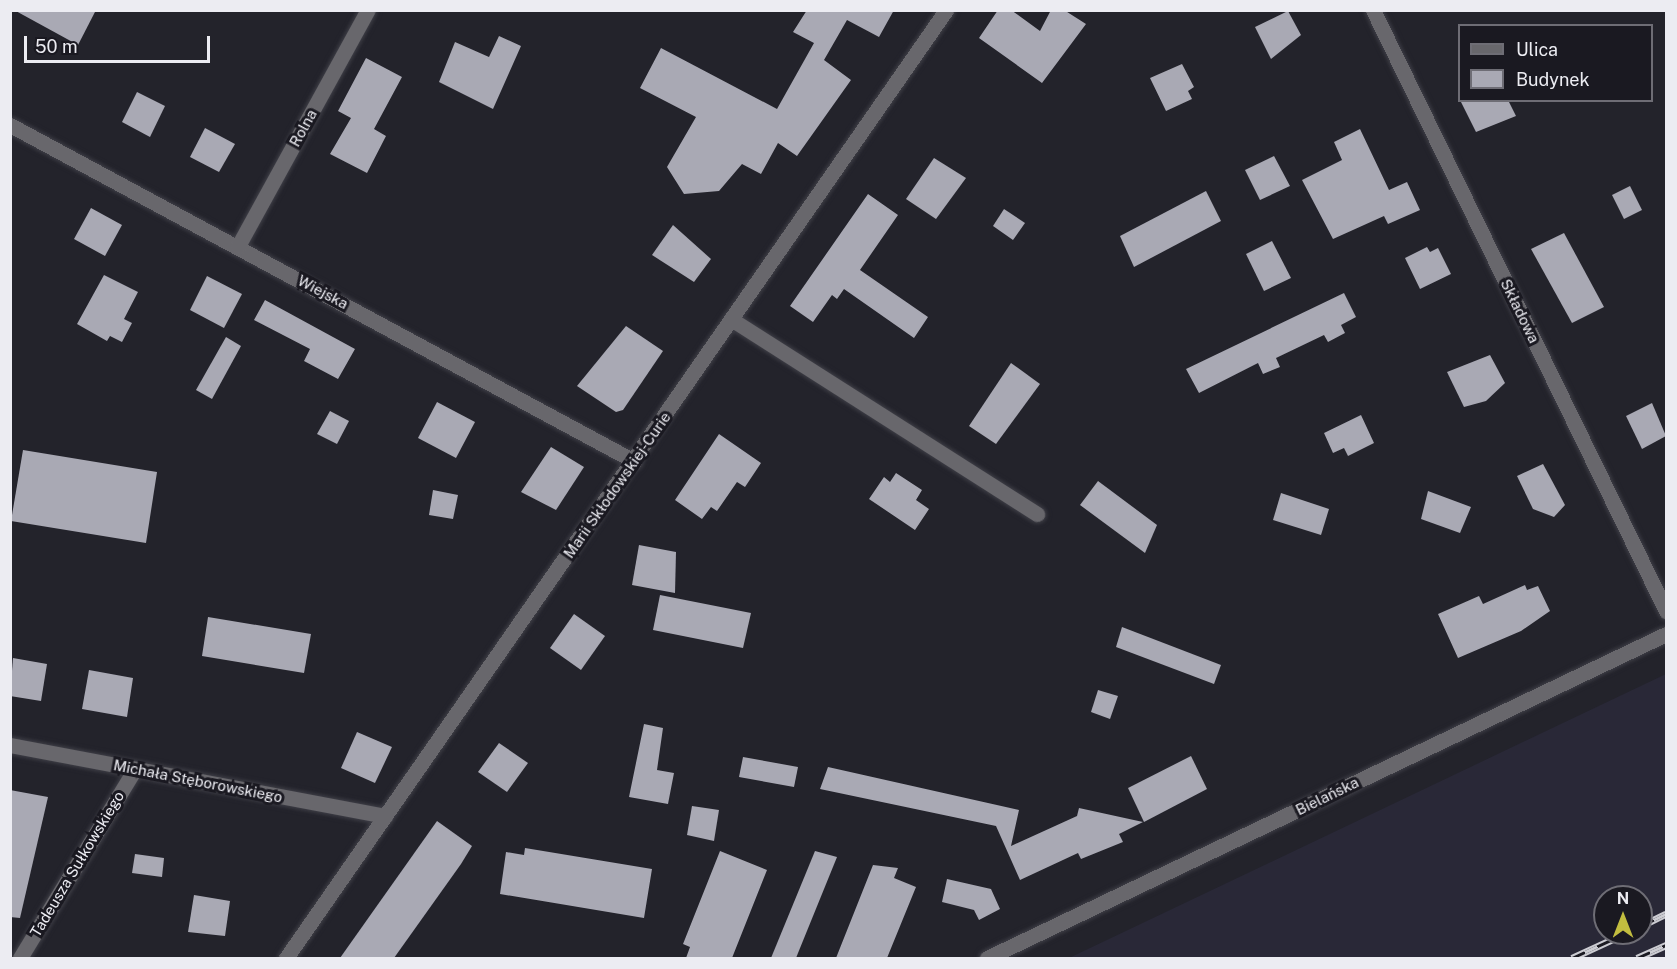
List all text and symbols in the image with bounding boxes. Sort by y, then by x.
scale bar [27,24,213,62]
legend [1458,24,1653,102]
text: 50 m [35,36,78,57]
text: Ulica [1516,39,1558,60]
text: Budynek [1516,69,1590,90]
street label: Rolna [285,106,321,150]
street label: Wiejska [295,271,351,313]
street label: Składowa [1497,276,1543,346]
street label: Marii Skłodowskiej-Curie [560,408,674,562]
street label: Michała Stęborowskiego [112,756,284,806]
street label: Bielańska [1293,773,1361,819]
street label: Tadeusza Sułkowskiego [26,788,128,940]
north arrow [1593,885,1653,945]
text: N [1617,889,1629,908]

